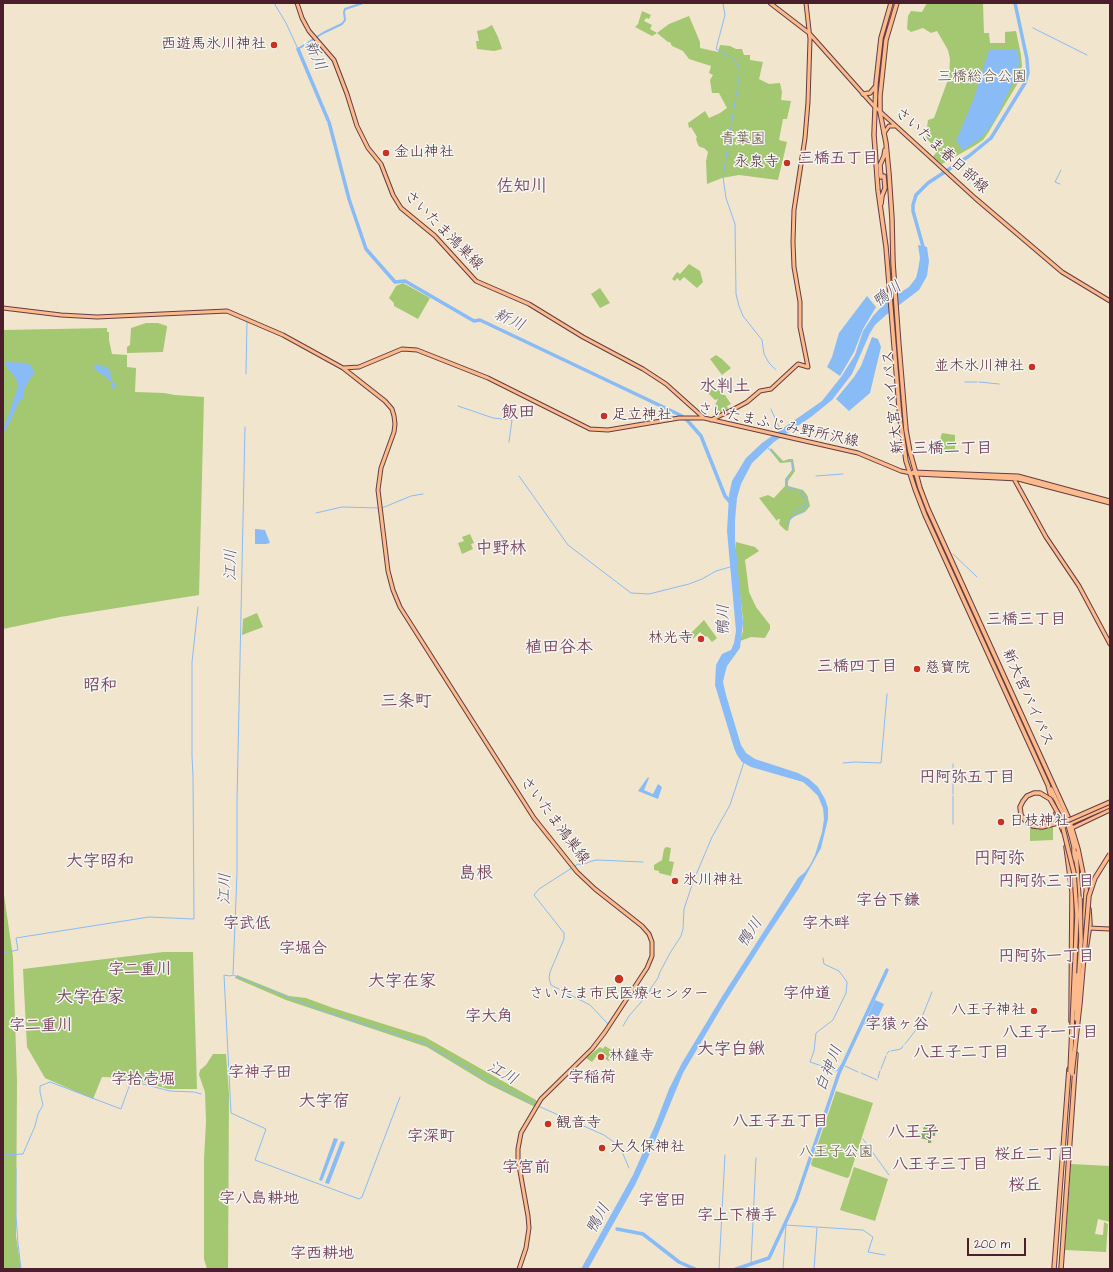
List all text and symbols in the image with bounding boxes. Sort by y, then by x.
place label: 西遊馬氷川神社 [161,36,266,54]
water label: 新川 [299,37,329,75]
marker: 西遊馬氷川神社 [269,40,279,50]
park label: 三橋総合公園 [937,69,1027,87]
street label: さいたま春日部線 [890,104,992,198]
park label: 青葉園 [721,131,765,149]
place label: 金山神社 [394,144,454,162]
marker: 金山神社 [381,148,391,158]
district label: 三橋五丁目 [798,150,878,170]
place label: 永泉寺 [734,154,779,172]
marker: 永泉寺 [782,158,792,168]
district label: 佐知川 [497,177,547,197]
street label: さいたま鴻巣線 [400,188,486,274]
water label: 鴨川 [869,278,907,312]
water label: 新川 [490,306,528,336]
street label: 新大宮バイパス [880,349,908,455]
place label: 並木氷川神社 [934,358,1024,376]
marker: 並木氷川神社 [1027,362,1037,372]
district label: 水判土 [700,377,750,397]
street label: さいたまふじみ野所沢線 [695,400,861,452]
district label: 飯田 [501,403,535,423]
place label: 足立神社 [612,407,672,425]
marker: 足立神社 [599,411,609,421]
district label: 三橋二丁目 [912,440,992,460]
district label: 中野林 [476,539,526,559]
water label: 江川 [222,549,242,581]
water label: 鴨川 [715,604,735,636]
district label: 三橋三丁目 [986,611,1066,631]
place label: 林光寺 [648,630,693,648]
marker: 林光寺 [696,634,706,644]
district label: 植田谷本 [525,638,593,658]
street label: 新大宮バイパス [997,646,1057,750]
district label: 三橋四丁目 [817,658,897,678]
place label: 慈寶院 [925,660,970,678]
marker: 慈寶院 [912,664,922,674]
district label: 昭和 [83,676,117,696]
district label: 三条町 [381,692,431,712]
district label: 円阿弥五丁目 [919,769,1015,789]
street label: さいたま鴻巣線 [515,774,593,868]
place label: 日枝神社 [1009,813,1069,831]
marker: 日枝神社 [996,817,1006,827]
district label: 円阿弥 [974,849,1024,869]
district label: 大字昭和 [66,852,134,872]
district label: 島根 [459,864,493,884]
place label: 氷川神社 [683,872,743,890]
water label: 江川 [216,873,236,905]
district label: 円阿弥三丁目 [998,873,1094,893]
marker: 氷川神社 [670,876,680,886]
district label: 字台下鎌 [856,892,920,912]
water label: 鴨川 [734,914,768,952]
district label: 字武低 [223,915,271,935]
district label: 字木畔 [802,915,850,935]
district label: 字堀合 [279,940,327,960]
district label: 円阿弥一丁目 [998,948,1094,968]
district label: 字二重川 [108,961,172,981]
district label: 大字在家 [368,972,436,992]
marker: さいたま市民医療センター [613,973,625,985]
district label: 字仲道 [783,985,831,1005]
place label: さいたま市民医療センター [529,986,709,1004]
district label: 大字在家 [56,988,124,1008]
place label: 八王子神社 [951,1002,1026,1020]
marker: 八王子神社 [1029,1006,1039,1016]
district label: 字大角 [465,1008,513,1028]
district label: 字猿ヶ谷 [865,1016,929,1036]
district label: 字二重川 [9,1017,73,1037]
district label: 八王子一丁目 [1002,1024,1098,1044]
district label: 大字白鍬 [697,1040,765,1060]
water label: 白神川 [812,1043,848,1095]
district label: 八王子二丁目 [913,1044,1009,1064]
place label: 林鐘寺 [609,1048,654,1066]
marker: 林鐘寺 [596,1052,606,1062]
water label: 江川 [483,1058,521,1090]
district label: 字神子田 [228,1064,292,1084]
district label: 字稲荷 [568,1069,616,1089]
district label: 字拾壱堀 [111,1071,175,1091]
district label: 大字宿 [299,1092,349,1112]
district label: 八王子五丁目 [732,1113,828,1133]
place label: 観音寺 [556,1115,601,1133]
marker: 観音寺 [543,1119,553,1129]
district label: 八王子 [888,1123,938,1143]
district label: 字深町 [407,1128,455,1148]
place label: 大久保神社 [610,1139,685,1157]
marker: 大久保神社 [597,1143,607,1153]
park label: 八王子公園 [799,1144,873,1162]
district label: 桜丘二丁目 [994,1146,1074,1166]
district label: 八王子三丁目 [892,1156,988,1176]
district label: 字宮前 [502,1159,550,1179]
district label: 桜丘 [1008,1176,1042,1196]
district label: 字八島耕地 [219,1190,299,1210]
district label: 字宮田 [638,1192,686,1212]
water label: 鴨川 [583,1200,615,1238]
district label: 字上下横手 [697,1207,777,1227]
scale bar [969,1230,1028,1256]
text: 200 m [974,1236,1010,1253]
district label: 字西耕地 [290,1245,354,1265]

